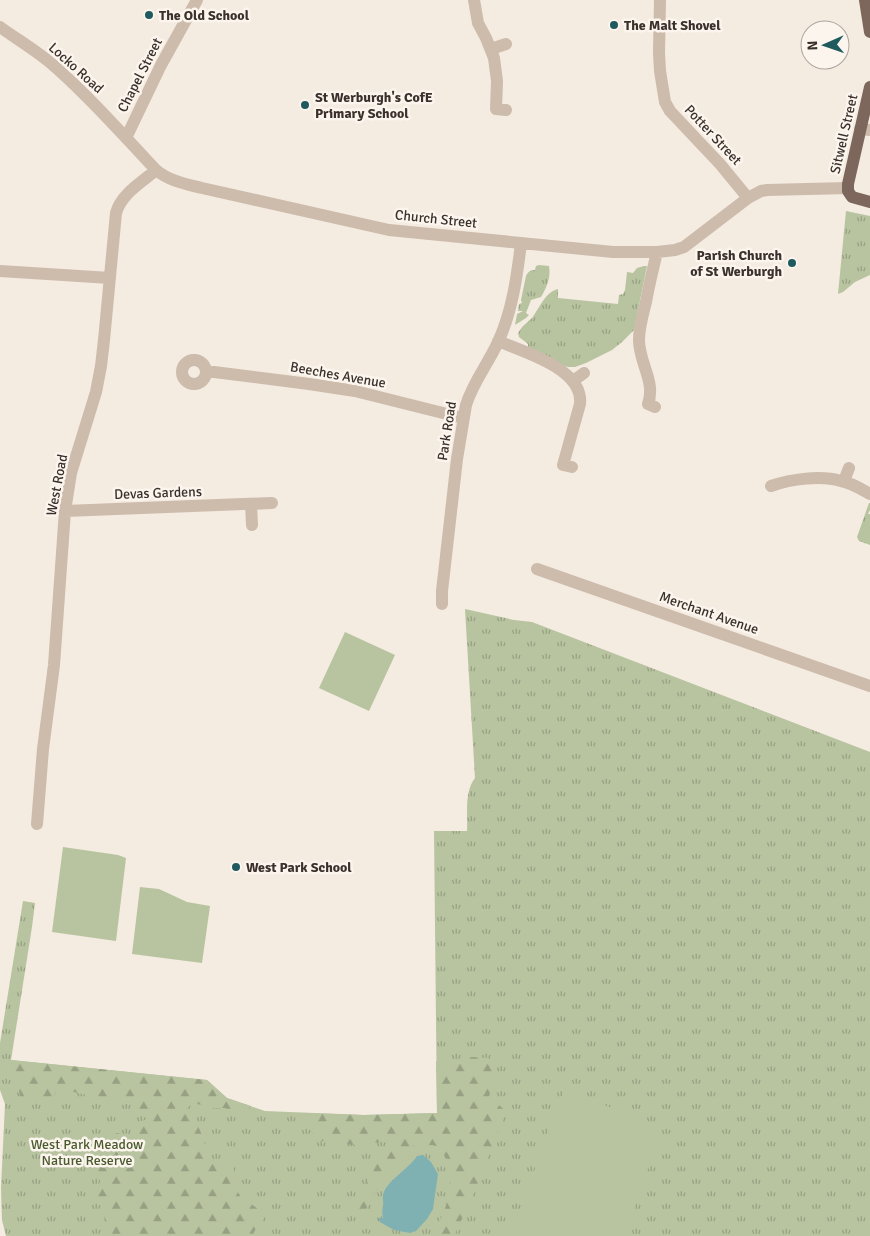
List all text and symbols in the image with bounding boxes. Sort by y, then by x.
place label: The Old School [159,7,250,24]
marker: The Old School [143,9,155,21]
place label: The Malt Shovel [624,17,721,34]
marker: The Malt Shovel [608,19,620,31]
north arrow [800,20,850,70]
street label: Chapel Street [114,35,166,115]
street label: Locko Road [45,39,107,97]
text: N [804,40,821,51]
place label: St Werburgh's CofE Primary School [315,89,433,122]
street label: Sitwell Street [827,93,861,175]
marker: St Werburgh's CofE Primary School [299,99,311,111]
street label: Potter Street [681,101,745,169]
street label: Church Street [394,206,478,232]
place label: Parish Church of St Werburgh [690,247,782,280]
marker: Parish Church of St Werburgh [786,257,798,269]
street label: Beeches Avenue [289,358,387,392]
street label: Park Road [434,400,460,462]
street label: West Road [43,453,71,517]
street label: Devas Gardens [114,483,202,503]
street label: Merchant Avenue [657,588,761,638]
place label: West Park School [246,859,352,876]
marker: West Park School [230,861,242,873]
park label: West Park Meadow Nature Reserve [31,1136,143,1169]

